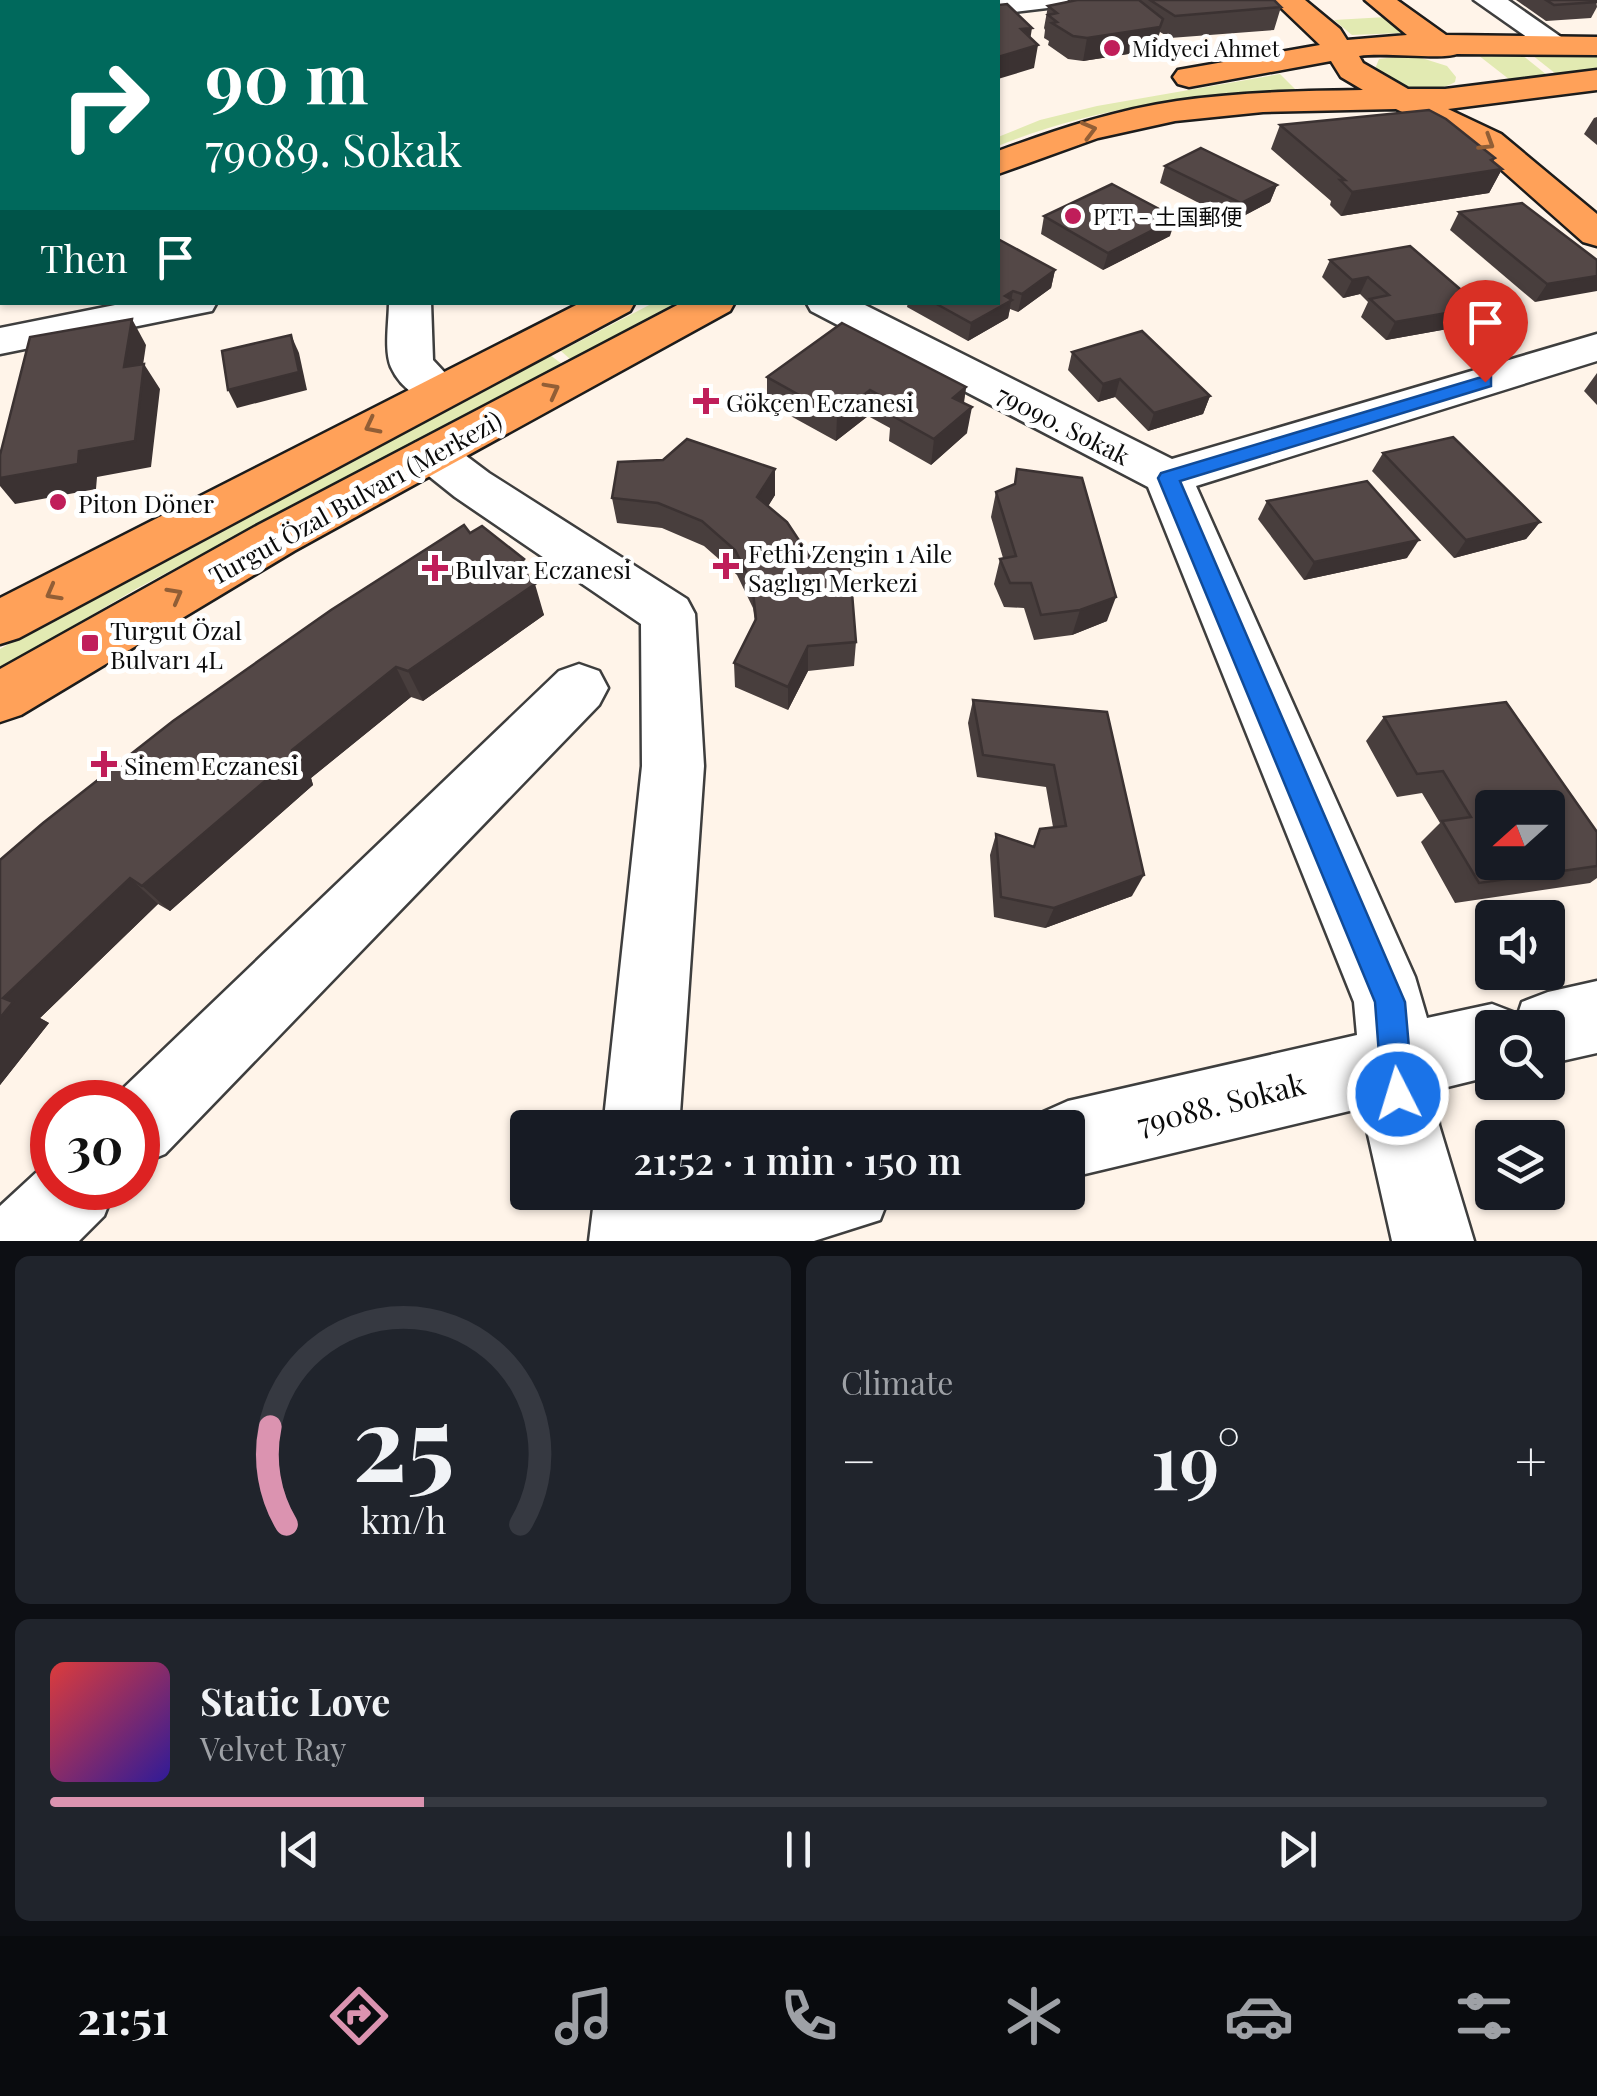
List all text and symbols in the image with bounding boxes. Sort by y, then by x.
text: 90 m [205,28,369,122]
place label: Midyeci Ahmet [1132,33,1281,63]
marker: Midyeci Ahmet [1101,37,1123,59]
icon: right [40,40,170,170]
text: 79089. Sokak [205,118,462,178]
one-way arrow [1080,121,1097,142]
one-way arrow [1477,130,1495,149]
place label: PTT - 土国郵便 [1093,201,1243,231]
marker: PTT - 土国郵便 [1062,205,1084,227]
icon: arrive [148,230,203,285]
text: Then [40,232,128,283]
pin [1443,280,1528,383]
icon: arrive [1458,295,1513,350]
street label: 79090. Sokak [992,376,1136,472]
one-way arrow [542,382,560,402]
place label: Gökçen Eczanesi [726,385,914,418]
marker: Gökçen Eczanesi [695,390,717,412]
street label: Turgut Özal Bulvarı (Merkezi) [203,403,507,591]
one-way arrow [365,414,383,433]
place label: Piton Döner [78,486,214,519]
marker: Piton Döner [47,491,69,513]
place label: Fethi Zengin 1 Aile Saglıgı Merkezi [748,536,952,598]
place label: Bulvar Eczanesi [455,552,631,585]
marker: Fethi Zengin 1 Aile Saglıgı Merkezi [713,553,739,579]
marker: Bulvar Eczanesi [424,557,446,579]
one-way arrow [46,580,64,600]
one-way arrow [164,588,182,608]
place label: Turgut Özal Bulvarı 4L [110,613,242,675]
marker: Turgut Özal Bulvarı 4L [79,632,101,654]
place label: Sinem Eczanesi [124,748,299,781]
marker: Sinem Eczanesi [93,753,115,775]
north arrow [1475,790,1565,880]
map controls [1475,790,1565,1210]
button: sound [1475,900,1565,990]
button: search [1475,1010,1565,1100]
position arrow [1346,1042,1450,1146]
street label: 79088. Sokak [1133,1063,1310,1143]
speed limit sign: 30 [30,1080,160,1210]
button: layers [1475,1120,1565,1210]
text: 21:52 · 1 min · 150 m [633,1134,962,1185]
text: Climate [841,1360,953,1403]
text: 25 [352,1369,454,1508]
text: 19° [1151,1409,1241,1509]
text: − [841,1422,877,1496]
text: + [1515,1422,1547,1496]
text: km/h [360,1495,446,1543]
text: Static Love [200,1675,390,1726]
text: Velvet Ray [200,1726,347,1769]
icon: previous [272,1822,327,1877]
icon: pause [771,1822,826,1877]
icon: next [1270,1822,1325,1877]
icon: directions [324,1981,394,2051]
icon: music [549,1981,619,2051]
icon: phone [774,1981,844,2051]
icon: climate [999,1981,1069,2051]
icon: car [1224,1981,1294,2051]
icon: filters [1449,1981,1519,2051]
text: 21:51 [78,1986,169,2046]

